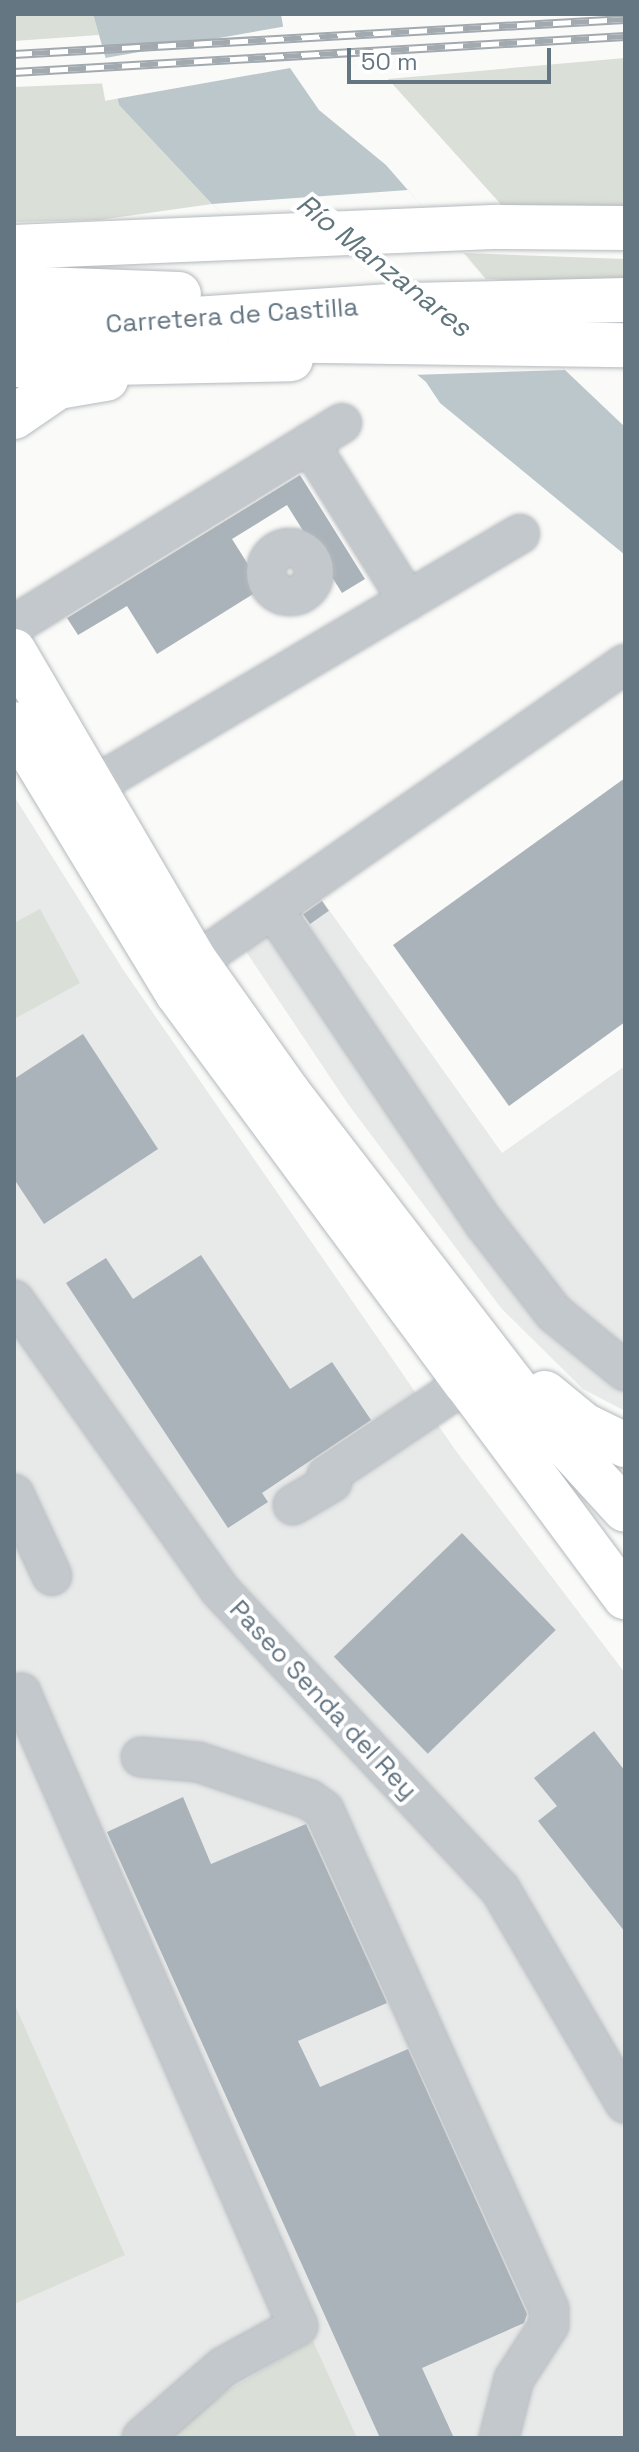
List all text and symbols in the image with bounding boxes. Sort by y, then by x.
scale bar [351,32,555,82]
text: 50 m [361,46,418,77]
water label: Río Manzanares [290,187,478,343]
street label: Carretera de Castilla [105,292,359,340]
street label: Paseo Senda del Rey [223,1594,423,1806]

